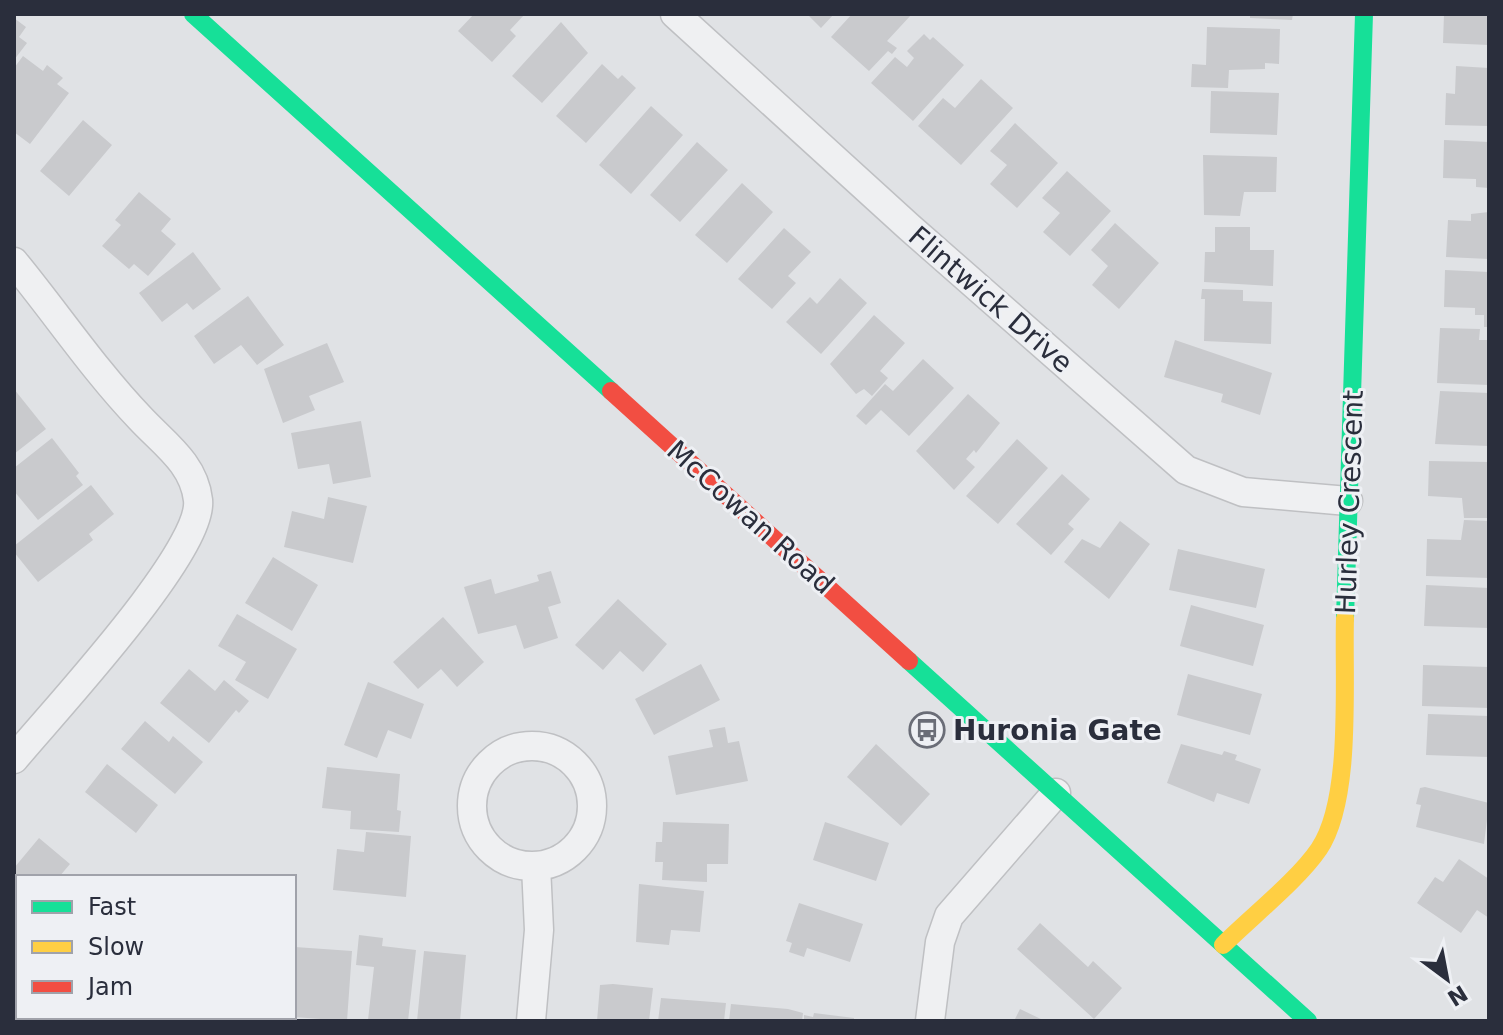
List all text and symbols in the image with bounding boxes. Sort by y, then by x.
street label: Flintwick Drive [902,219,1079,379]
street label: Hurley Crescent [1329,389,1370,615]
street label: McCowan Road [660,434,841,601]
bus stop icon: Huronia Gate [908,711,946,749]
place label: Huronia Gate [953,714,1162,747]
legend [16,875,296,1019]
text: Fast [88,893,136,921]
text: Slow [88,933,144,961]
north arrow [1407,939,1487,1019]
text: Jam [86,973,133,1001]
text: N [1443,980,1472,1011]

